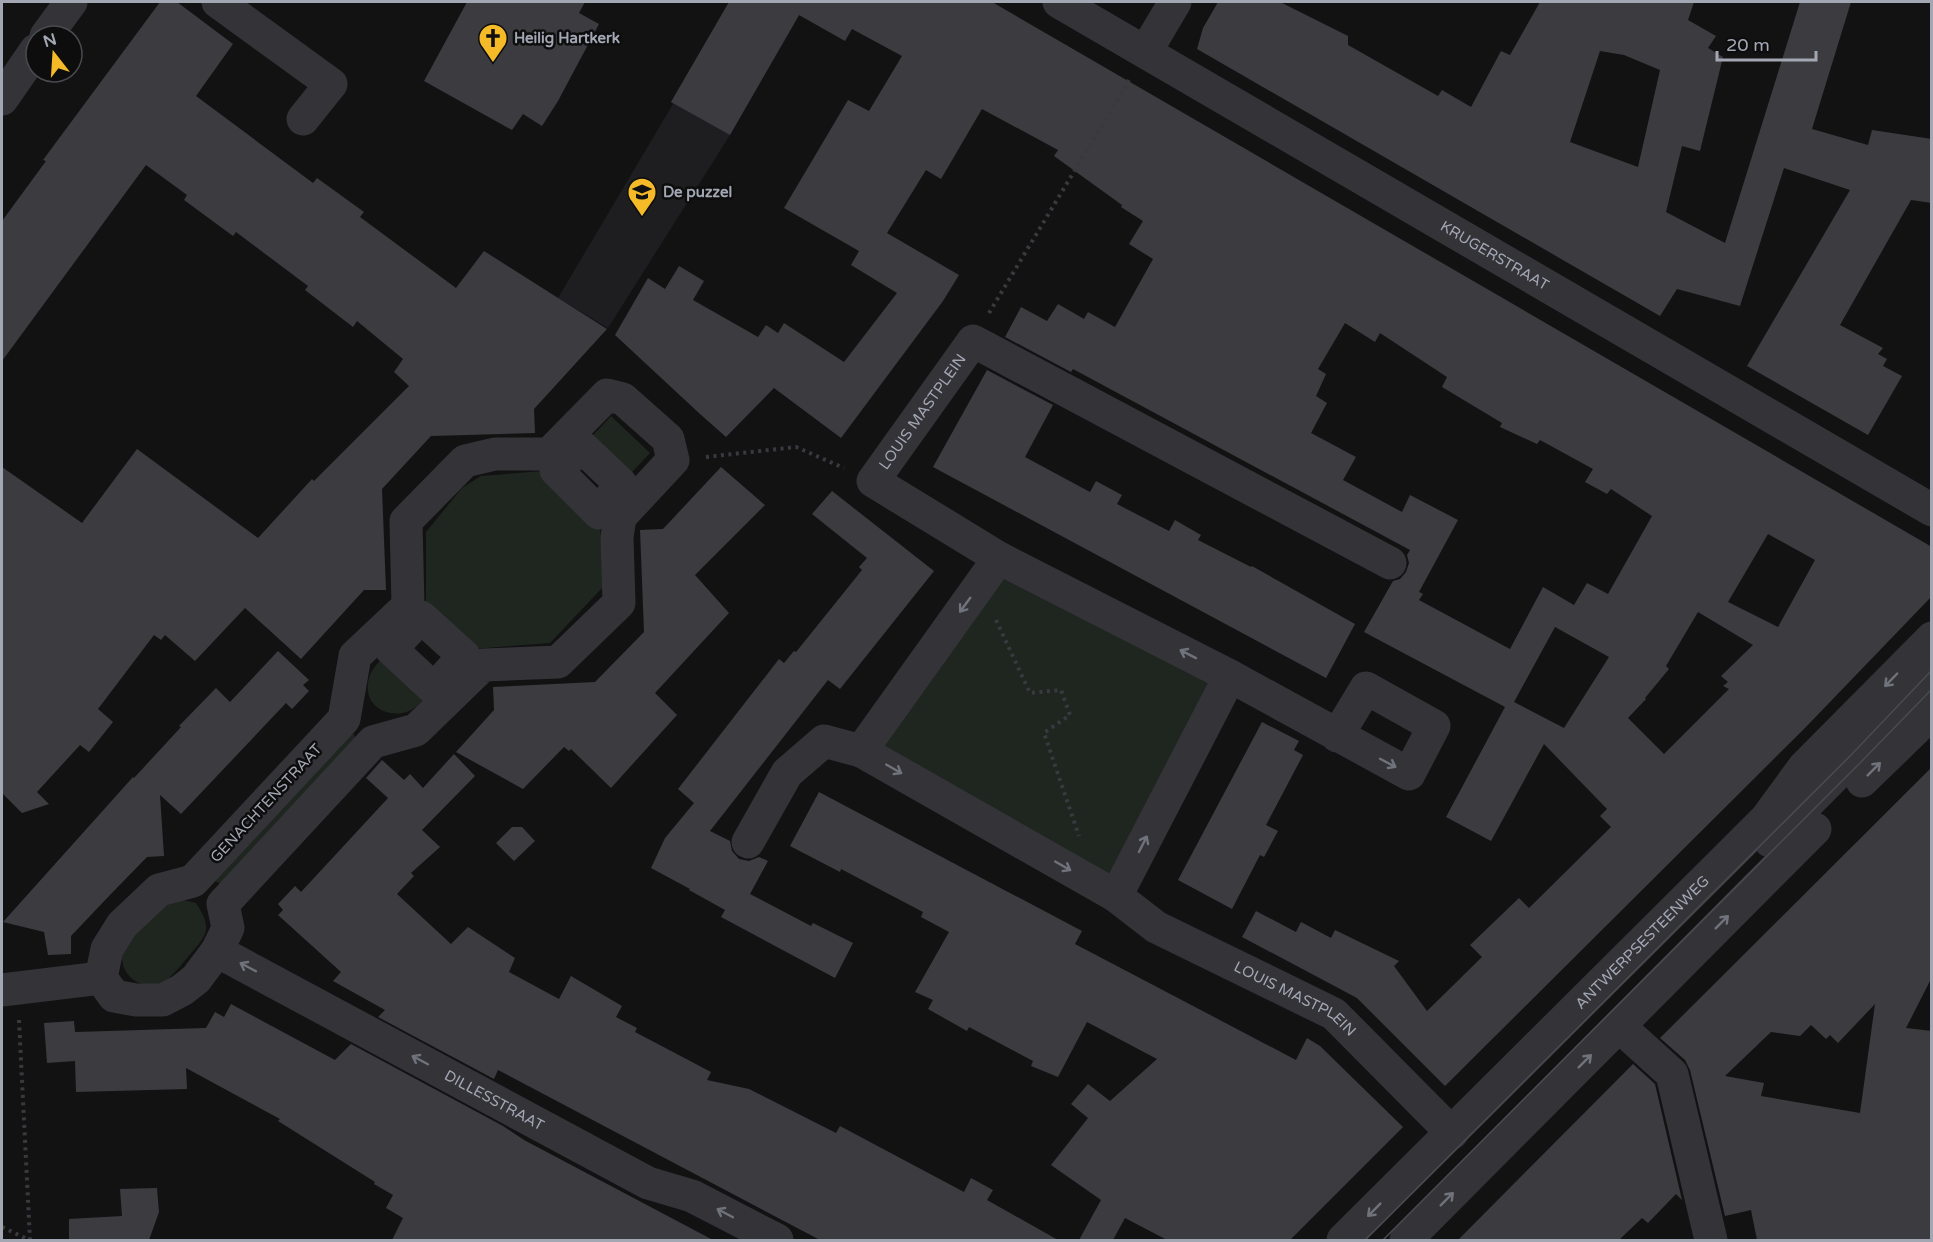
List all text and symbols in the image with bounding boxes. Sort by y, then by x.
church icon: Heilig Hartkerk [477,22,509,64]
north arrow [24,24,84,84]
scale bar [1717,24,1816,62]
text: N [41,29,59,52]
place label: Heilig Hartkerk [514,29,620,48]
text: 20 m [1726,34,1770,56]
school or university icon: De puzzel [626,176,658,218]
place label: De puzzel [663,183,732,202]
street label: KRUGERSTRAAT [1437,217,1552,294]
street label: LOUIS MASTPLEIN [875,350,970,473]
one-way arrow [959,597,971,613]
one-way arrow [1179,648,1197,659]
one-way arrow [1883,672,1898,687]
street label: GENACHTENSTRAAT [206,740,326,866]
one-way arrow [1379,758,1397,769]
one-way arrow [1867,761,1882,776]
one-way arrow [885,764,902,776]
one-way arrow [1138,835,1149,853]
one-way arrow [1054,860,1071,872]
street label: ANTWERPSESTEENWEG [1571,872,1713,1013]
one-way arrow [1715,915,1730,930]
street label: LOUIS MASTPLEIN [1231,958,1360,1040]
one-way arrow [240,961,258,972]
one-way arrow [1578,1053,1592,1068]
one-way arrow [412,1054,429,1066]
street label: DILLESSTRAAT [441,1066,547,1134]
one-way arrow [1440,1191,1455,1206]
one-way arrow [1366,1202,1381,1217]
one-way arrow [717,1207,734,1219]

